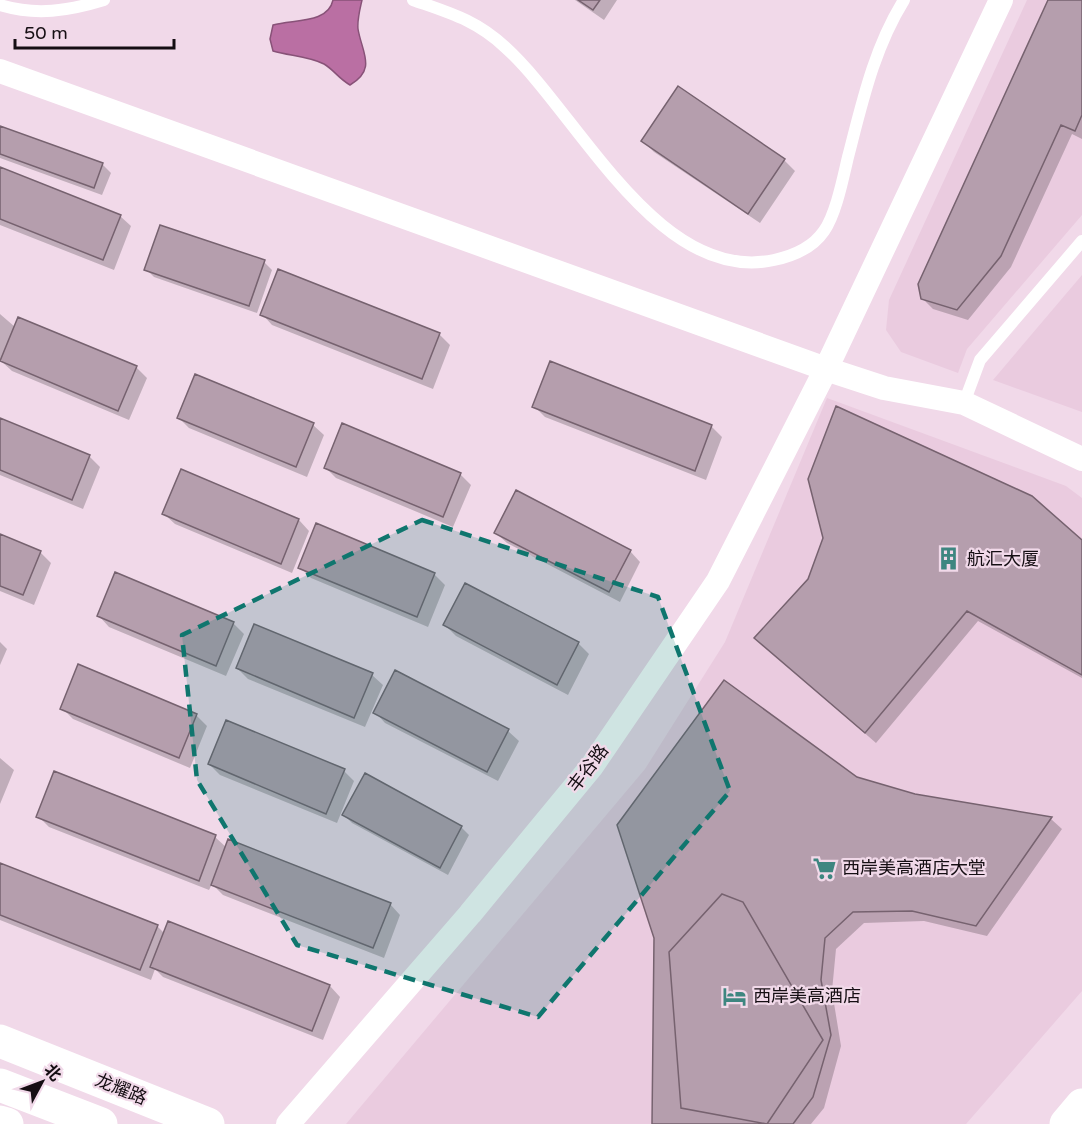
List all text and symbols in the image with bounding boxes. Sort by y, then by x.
scale bar [15,12,174,50]
text: 50 m [24,22,68,44]
building icon: 航汇大厦 [936,546,962,572]
place label: 航汇大厦 [967,548,1039,570]
street label: 丰谷路 [563,740,613,796]
supermarket icon: 西岸美高酒店大堂 [811,855,837,881]
place label: 西岸美高酒店大堂 [842,857,986,879]
hotel icon: 西岸美高酒店 [722,983,748,1009]
place label: 西岸美高酒店 [753,985,861,1007]
north arrow [12,1052,72,1112]
text: 北 [40,1060,65,1085]
street label: 龙耀路 [92,1069,150,1109]

